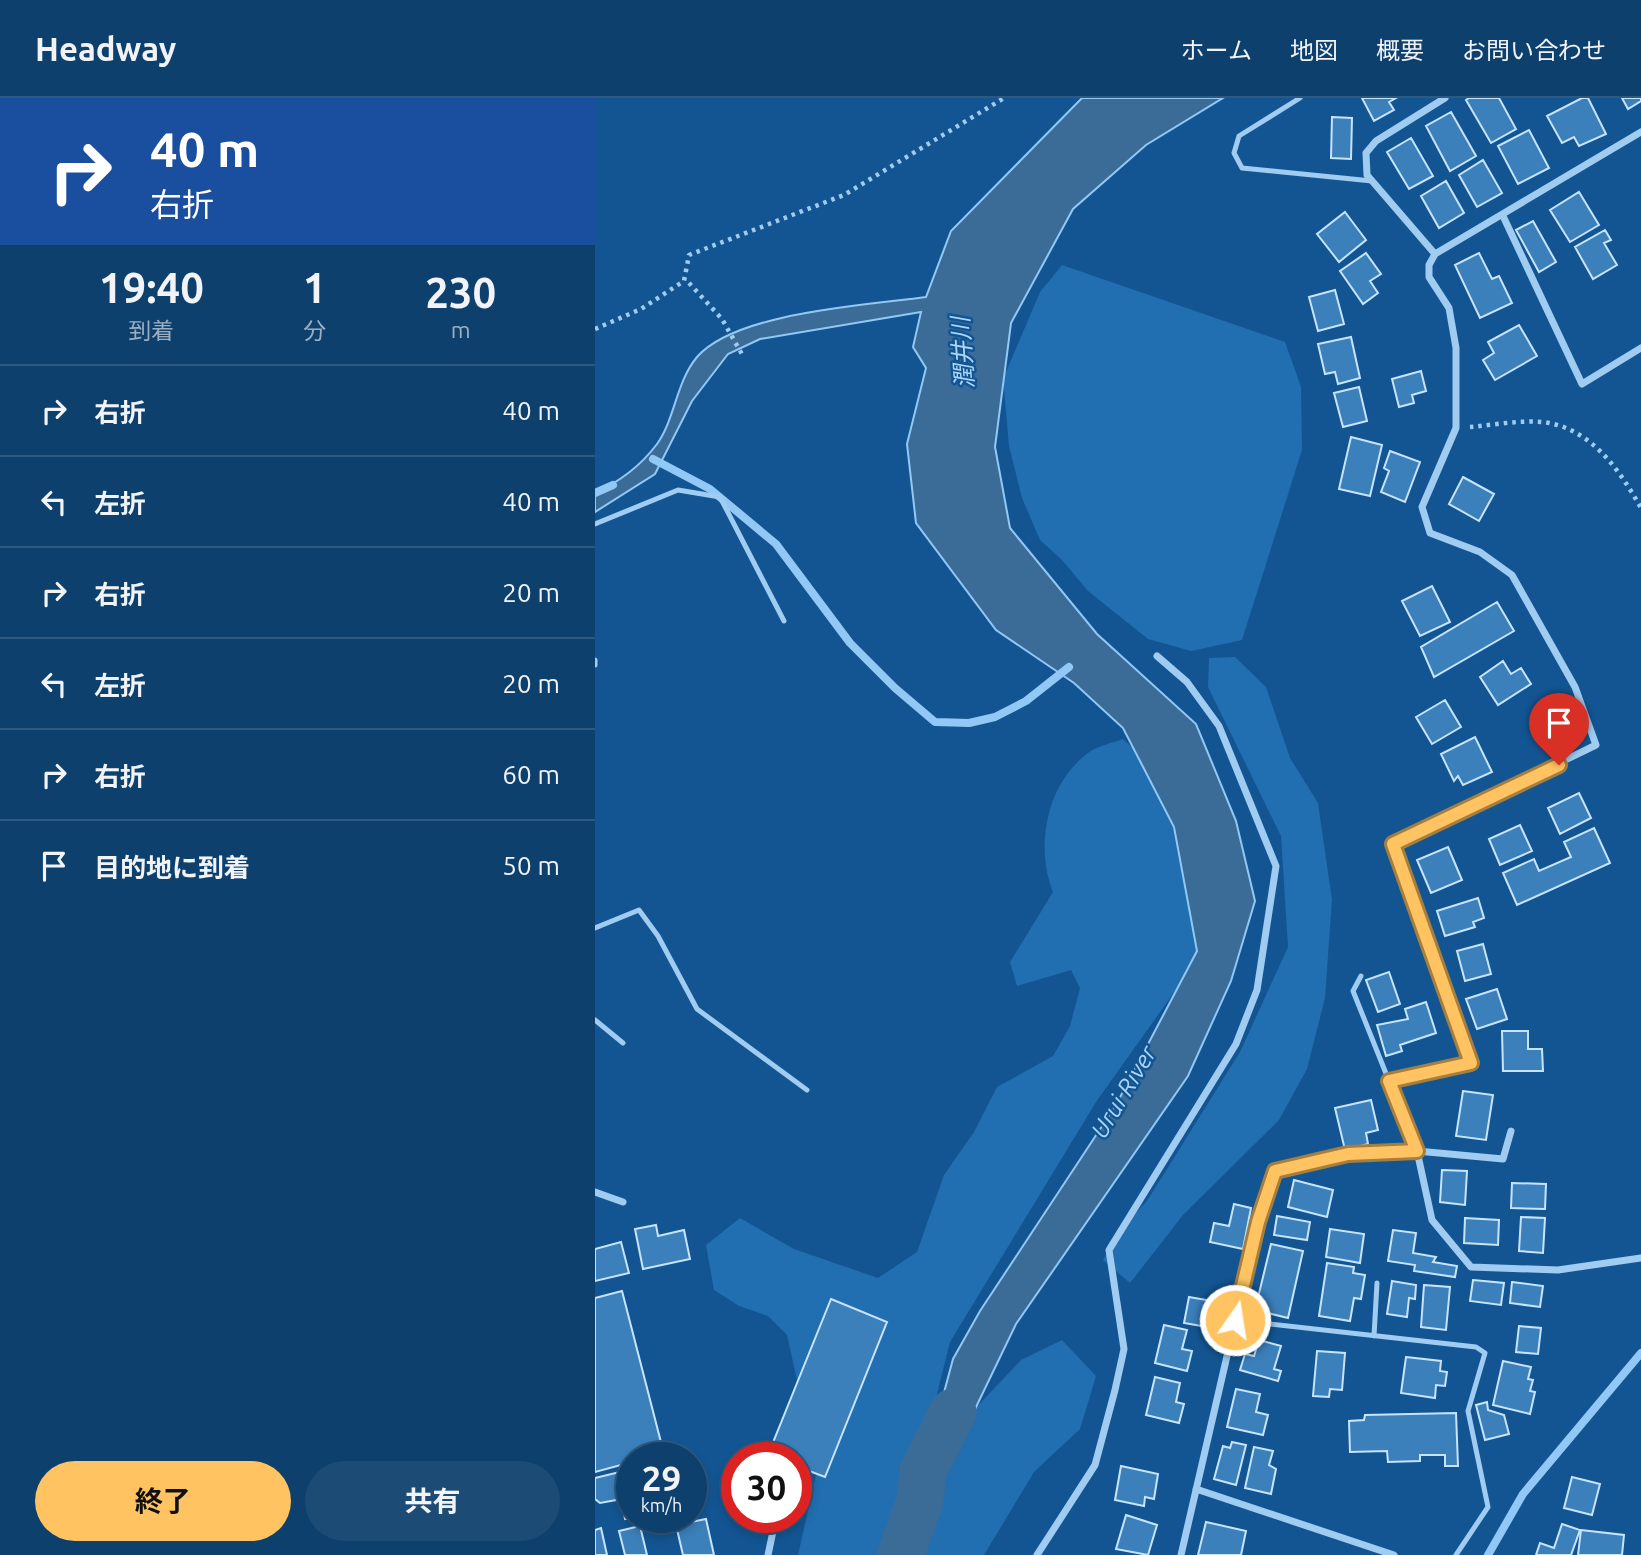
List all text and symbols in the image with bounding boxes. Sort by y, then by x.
text: Headway [35,30,176,67]
text: ホーム [1181,37,1252,64]
text: 地図 [1290,37,1338,64]
text: 概要 [1376,37,1424,64]
text: お問い合わせ [1462,37,1606,64]
text: 40 m [150,121,259,176]
icon: right [35,126,126,217]
text: 右折 [150,186,214,222]
text: 19:40 [99,264,204,311]
text: 1 [303,264,326,311]
text: 230 [425,269,496,316]
water label: 潤井川 [946,313,978,390]
text: m [451,317,471,342]
text: 到着 [128,318,174,343]
text: 分 [303,318,326,343]
icon: right [35,392,73,430]
text: 40 m [502,396,560,425]
text: 右折 [94,398,146,427]
icon: left [35,483,73,521]
text: 40 m [502,487,560,516]
text: 左折 [94,489,146,518]
icon: right [35,574,73,612]
text: 20 m [502,578,560,607]
text: 右折 [94,580,146,609]
icon: left [35,665,73,703]
text: 20 m [502,669,560,698]
text: 左折 [94,671,146,700]
pin [1529,693,1589,765]
icon: arrive [1540,704,1578,742]
icon: right [35,756,73,794]
text: 60 m [502,760,560,789]
text: 右折 [94,762,146,791]
icon: arrive [35,847,73,885]
text: 50 m [502,851,560,880]
text: 目的地に到着 [94,853,250,882]
water label: Urui River [1086,1040,1162,1143]
position arrow [1198,1283,1272,1357]
speed limit sign: 30 [721,1442,812,1533]
text: 29 [642,1458,681,1498]
button: 終了 [35,1461,291,1541]
button: 共有 [305,1461,560,1541]
text: km/h [641,1495,682,1515]

